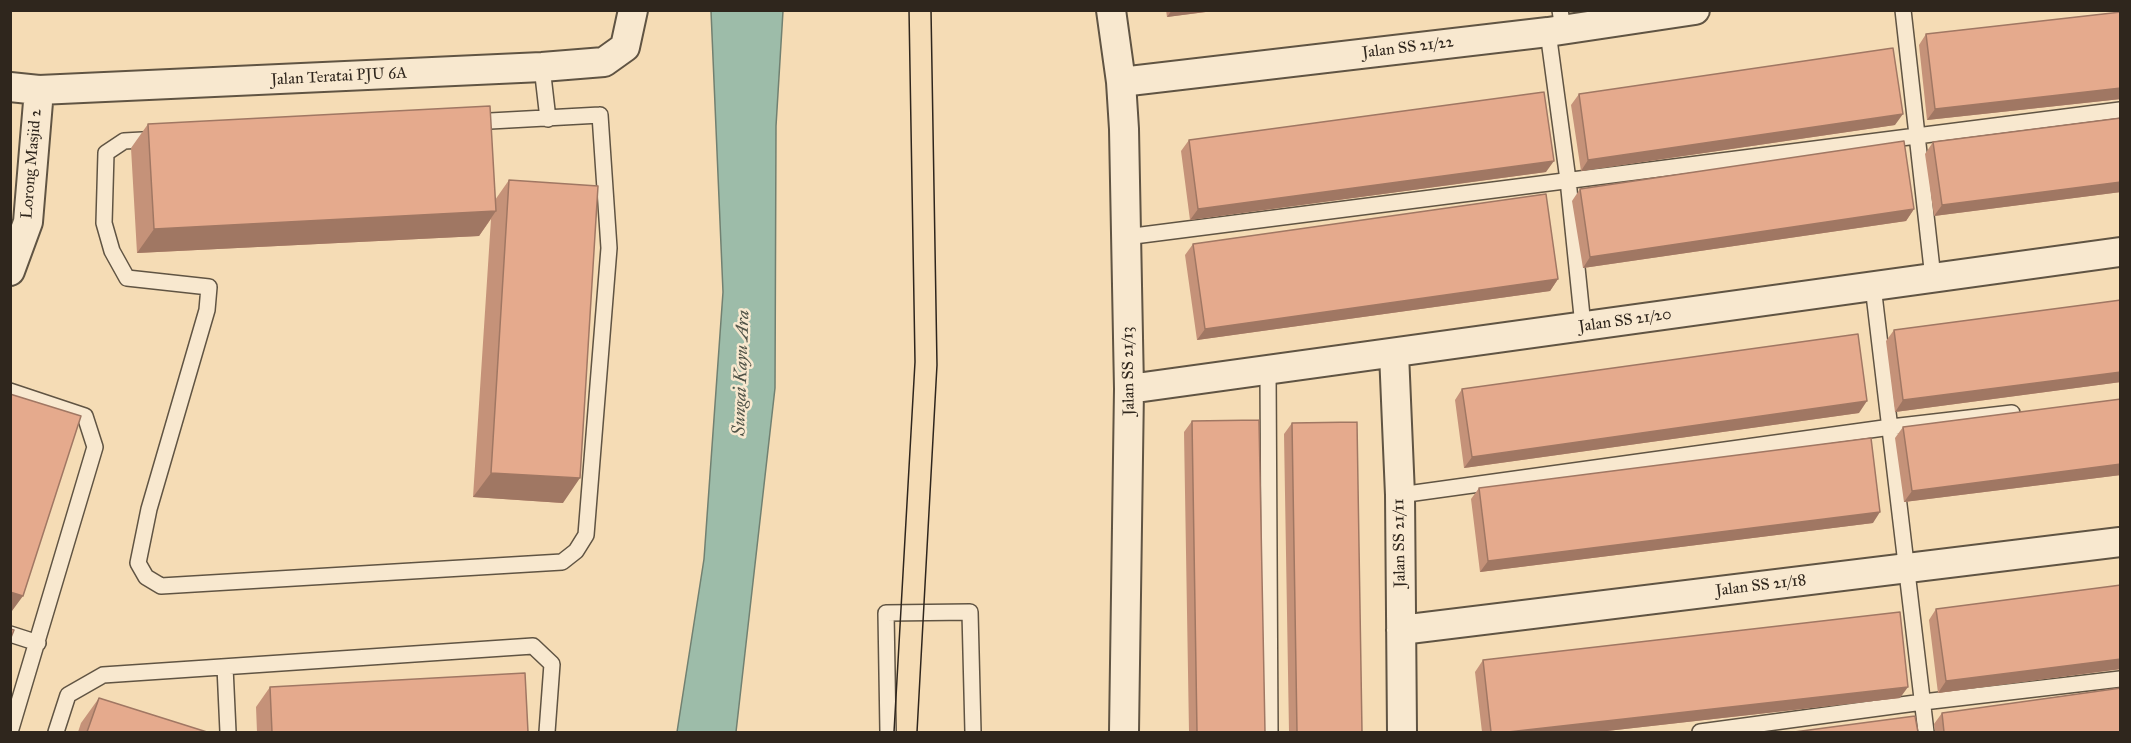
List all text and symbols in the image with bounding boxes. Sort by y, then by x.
street label: Jalan SS 21/22 [1361,33,1455,63]
street label: Jalan Teratai PJU 6A [271,64,407,90]
street label: Lorong Masjid 2 [18,108,46,220]
street label: Jalan SS 21/20 [1577,305,1673,337]
water label: Sungai Kayu Ara [729,310,755,436]
street label: Jalan SS 21/13 [1119,326,1139,416]
street label: Jalan SS 21/11 [1390,498,1410,588]
street label: Jalan SS 21/18 [1715,571,1807,601]

